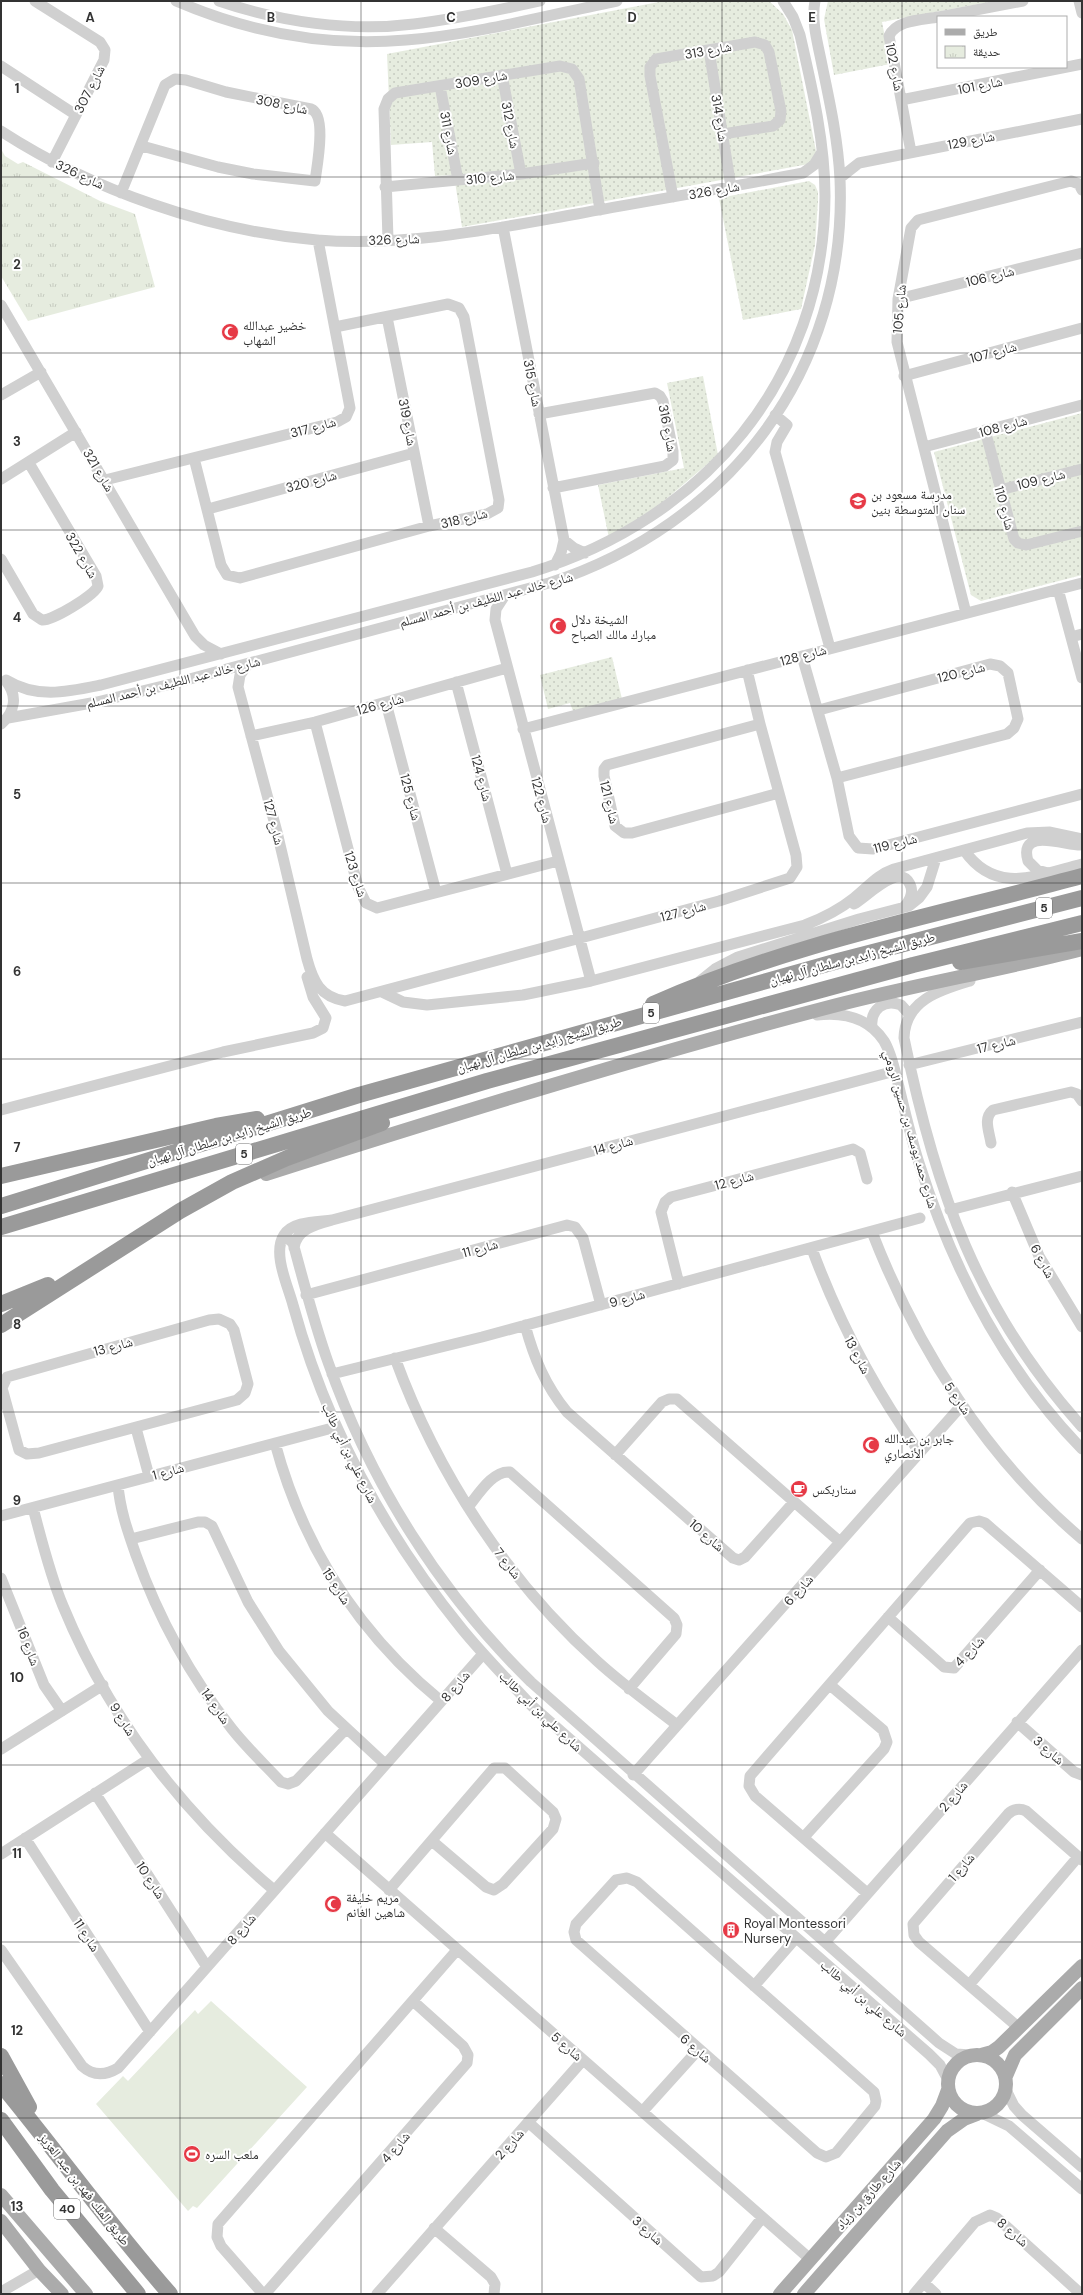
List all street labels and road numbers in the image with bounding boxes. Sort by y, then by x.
street label: شارع 313 [683,38,733,64]
street label: شارع 102 [881,42,907,93]
street label: شارع 307 [70,62,110,116]
street label: شارع 309 [454,67,509,93]
street label: شارع 101 [956,73,1004,99]
street label: شارع 308 [254,91,309,119]
street label: شارع 314 [706,93,732,143]
street label: شارع 312 [497,100,523,150]
street label: شارع 311 [435,110,461,156]
street label: شارع 129 [946,128,996,154]
street label: شارع 326 [52,156,107,194]
street label: شارع 310 [465,167,515,189]
street label: شارع 326 [687,178,741,204]
street label: شارع 326 [368,230,420,250]
street label: شارع 106 [964,262,1016,292]
street label: شارع 105 [889,284,911,334]
street label: شارع 107 [968,338,1019,368]
street label: شارع 315 [519,358,545,408]
street label: شارع 319 [394,397,420,447]
street label: شارع 316 [654,403,680,453]
street label: شارع 108 [977,412,1029,442]
street label: شارع 317 [288,413,338,443]
street label: شارع 321 [78,446,118,495]
street label: شارع 109 [1015,465,1067,495]
street label: شارع 320 [284,467,339,497]
street label: شارع 110 [989,484,1019,532]
street label: شارع 318 [439,504,490,533]
street label: شارع 322 [61,529,102,582]
street label: شارع خالد عبد اللطيف بن أحمد المسلم [398,568,575,632]
street label: شارع 128 [778,641,828,671]
street label: شارع خالد عبد اللطيف بن أحمد المسلم [84,653,262,713]
street label: شارع 120 [936,658,987,688]
street label: شارع 126 [355,690,406,720]
street label: شارع 124 [466,753,496,803]
street label: شارع 125 [395,772,425,823]
street label: شارع 122 [526,775,556,825]
street label: شارع 121 [595,779,623,826]
street label: شارع 127 [258,798,288,847]
street label: شارع 119 [871,830,919,858]
street label: شارع 123 [339,849,371,900]
street label: شارع 127 [659,897,708,927]
road number: 5 [1036,898,1052,918]
street label: طريق الشيخ زايد بن سلطان آل نهيان [767,928,937,990]
road number: 5 [643,1003,659,1023]
street label: طريق الشيخ زايد بن سلطان آل نهيان [455,1013,624,1077]
street label: شارع 17 [975,1031,1017,1058]
street label: شارع حمد يوسف بن حسين الرومي [878,1048,941,1211]
street label: طريق الشيخ زايد بن سلطان آل نهيان [145,1103,314,1171]
street label: شارع 14 [592,1132,635,1160]
road number: 5 [236,1144,252,1164]
street label: شارع 12 [713,1167,756,1195]
street label: شارع 11 [460,1236,500,1262]
street label: شارع 6 [1026,1241,1059,1282]
street label: شارع 9 [607,1286,647,1312]
street label: شارع 13 [92,1333,135,1361]
street label: شارع 13 [840,1334,874,1377]
street label: شارع 5 [939,1379,975,1419]
street label: شارع علي بن أبي طالب [316,1400,381,1507]
street label: شارع 1 [150,1459,186,1485]
street label: شارع 10 [685,1515,728,1556]
street label: شارع 7 [489,1544,525,1583]
street label: شارع 15 [318,1565,355,1608]
street label: شارع 6 [780,1571,818,1610]
street label: شارع 16 [12,1624,44,1668]
street label: شارع 4 [951,1632,989,1671]
street label: شارع 8 [437,1667,474,1706]
street label: شارع علي بن أبي طالب [494,1667,586,1757]
street label: شارع 14 [196,1685,234,1728]
street label: شارع 9 [105,1699,139,1740]
street label: شارع 3 [1029,1732,1068,1769]
street label: شارع 2 [935,1777,972,1816]
street label: شارع 1 [944,1850,979,1886]
street label: شارع 10 [131,1858,169,1903]
street label: شارع 8 [223,1910,260,1949]
street label: شارع 11 [69,1915,104,1956]
street label: شارع علي بن أبي طالب [815,1956,910,2042]
street label: شارع 5 [547,2028,586,2065]
street label: شارع 6 [676,2030,715,2067]
street label: شارع 2 [491,2125,528,2164]
street label: شارع 4 [377,2128,414,2167]
street label: طريق الملك فهد بن عبد العزيز [35,2129,134,2249]
street label: شارع طارق بن زياد [832,2155,905,2234]
road number: 40 [54,2199,80,2219]
street label: شارع 3 [628,2212,667,2249]
street label: شارع 8 [993,2214,1032,2251]

